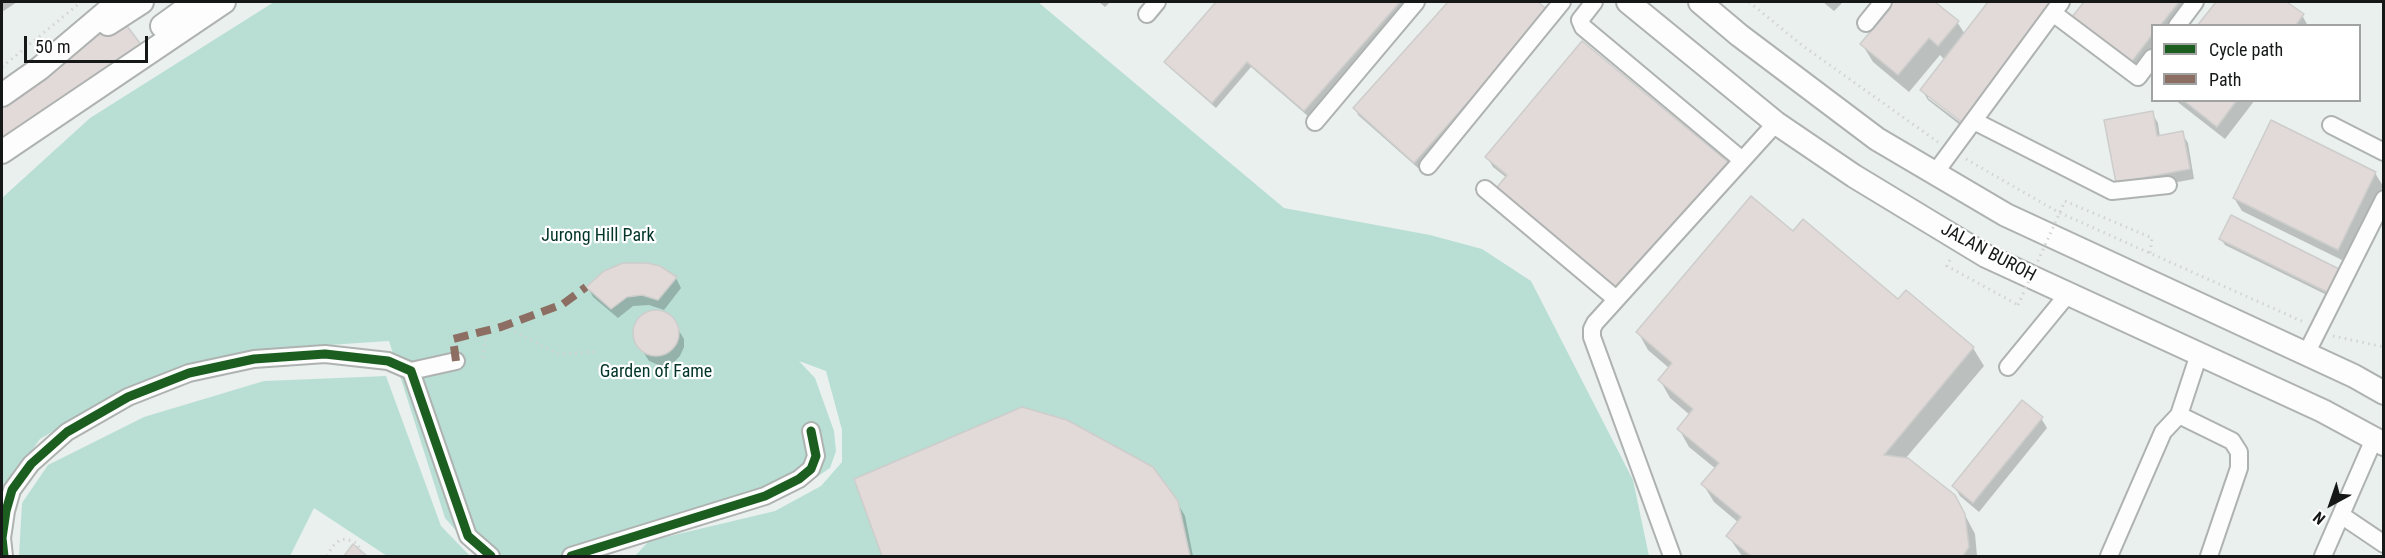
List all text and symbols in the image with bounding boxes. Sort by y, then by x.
scale bar [27,24,152,62]
legend [2151,24,2361,102]
text: 50 m [35,36,70,57]
text: Cycle path [2209,39,2283,60]
text: Path [2209,69,2242,90]
street label: JALAN BUROH [1937,219,2039,287]
park label: Jurong Hill Park [541,225,655,247]
park label: Garden of Fame [600,361,712,383]
north arrow [2301,474,2361,534]
text: N [2309,508,2329,529]

